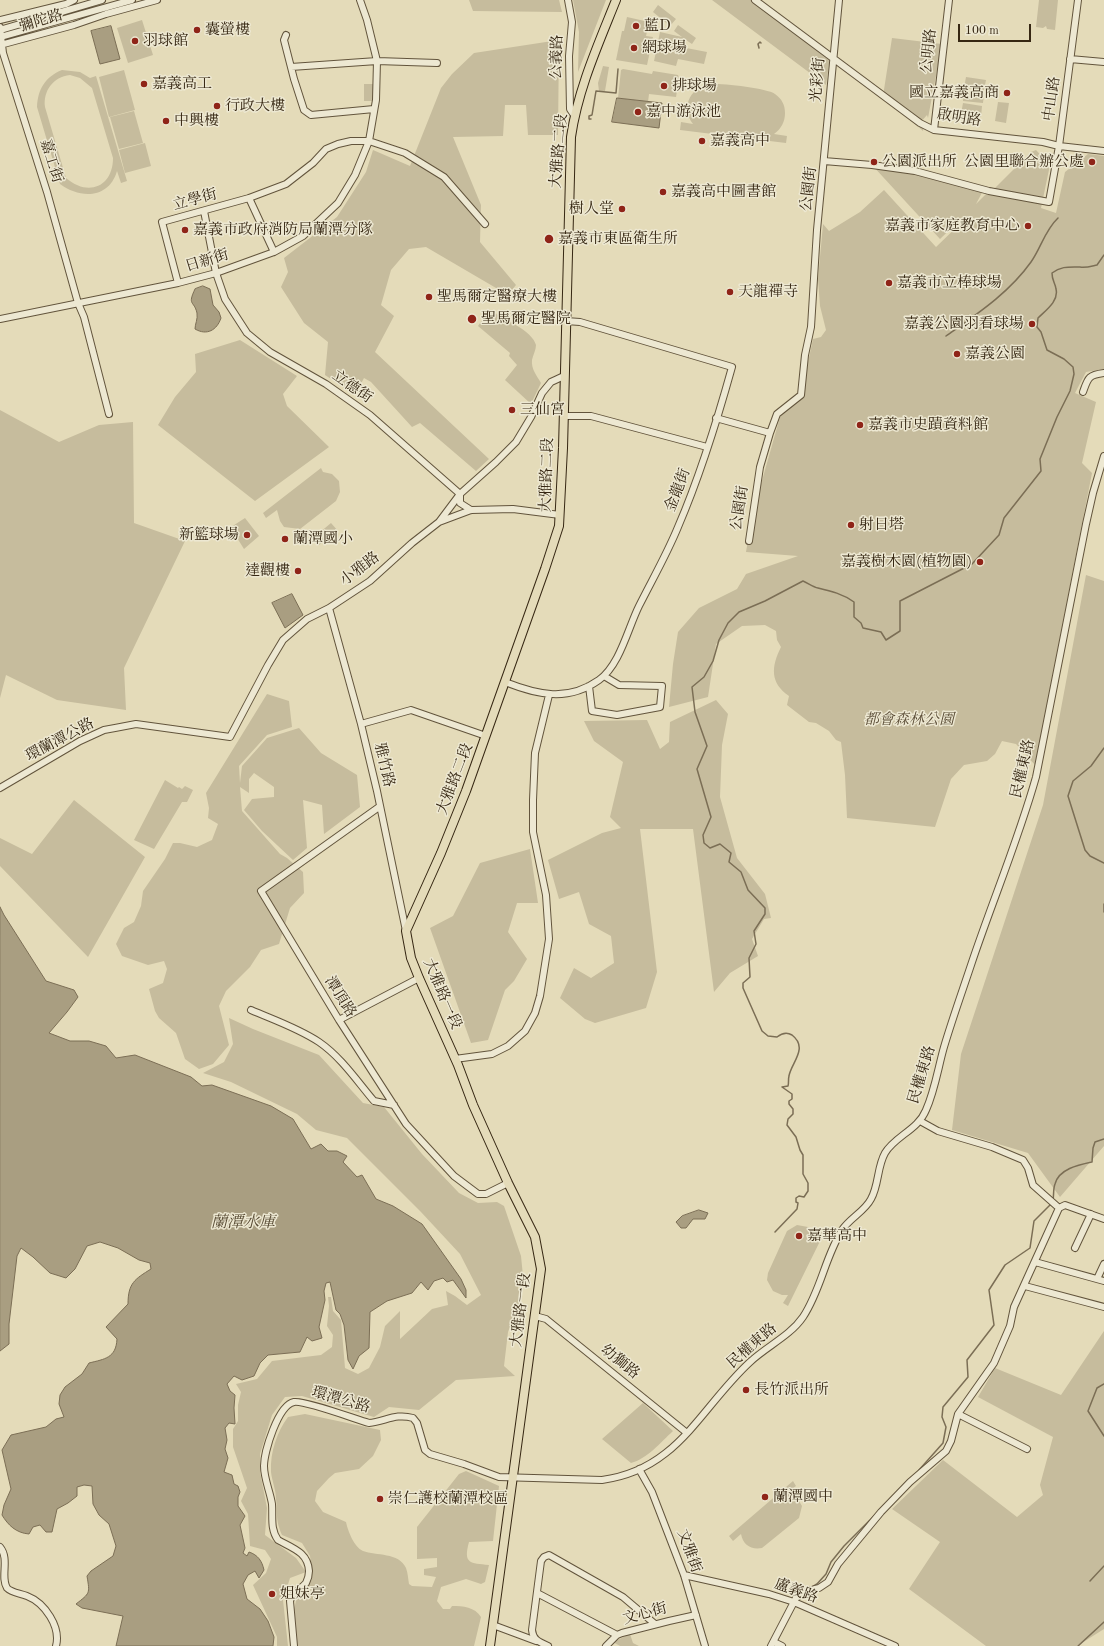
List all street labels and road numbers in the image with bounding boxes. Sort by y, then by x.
street label: 彌陀路 [17,6,65,36]
street label: 公明路 [918,28,940,74]
street label: 公義路 [547,34,567,80]
street label: 光彩街 [807,57,829,103]
street label: 中山路 [1040,75,1064,123]
street label: 啟明路 [935,106,983,130]
street label: 大雅路二段 [547,113,571,189]
street label: 嘉工街 [36,137,66,185]
street label: 公園街 [797,166,821,212]
street label: 立學街 [171,185,219,215]
street label: 日新街 [183,246,231,276]
street label: 立德街 [328,367,376,407]
street label: 大雅路二段 [537,437,557,513]
street label: 金龍街 [662,466,694,514]
street label: 公園街 [728,484,752,532]
street label: 小雅路 [337,548,383,590]
street label: 環蘭潭公路 [23,714,97,766]
street label: 民權東路 [1007,738,1039,800]
street label: 雅竹路 [370,741,398,789]
street label: 大雅路二段 [433,741,477,817]
street label: 大雅路一段 [419,956,465,1032]
street label: 潭頂路 [320,973,360,1021]
street label: 民權東路 [905,1044,939,1106]
street label: 大雅路一段 [507,1272,535,1348]
street label: 民權東路 [723,1320,781,1372]
street label: 幼獅路 [597,1341,643,1383]
street label: 環潭公路 [310,1383,372,1417]
street label: 文雅街 [673,1527,705,1575]
street label: 盧義路 [772,1575,820,1607]
street label: 文心街 [621,1599,669,1629]

